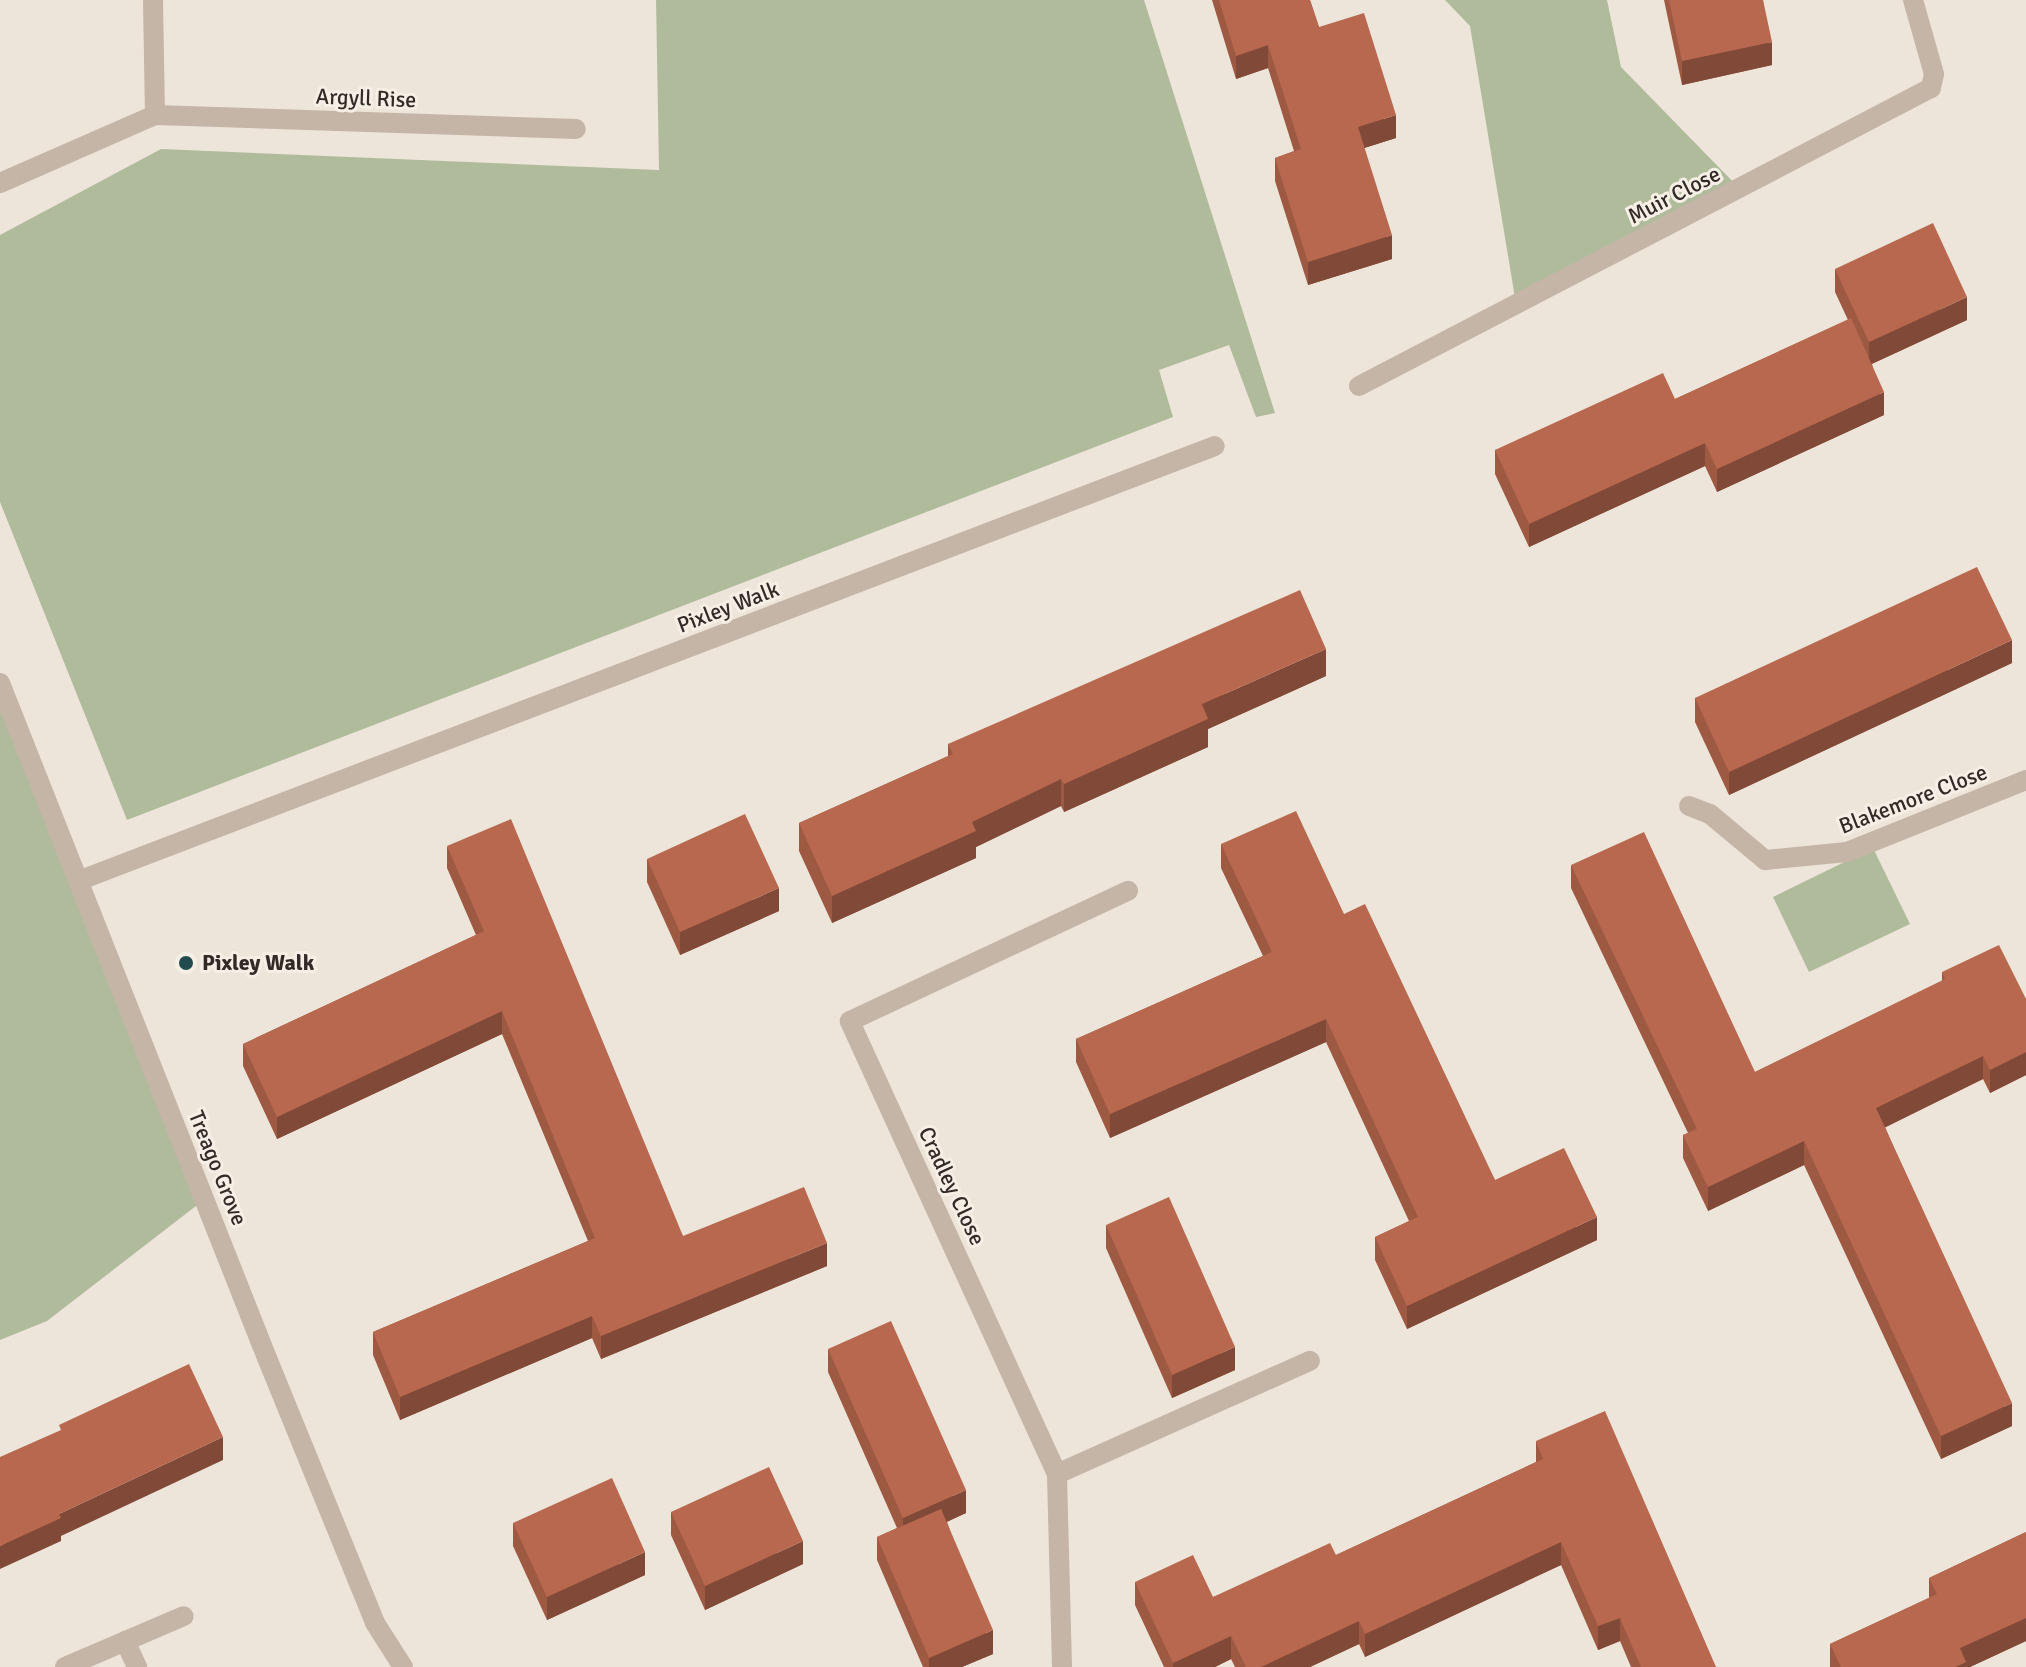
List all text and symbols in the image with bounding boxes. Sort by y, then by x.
street label: Argyll Rise [315,83,417,113]
street label: Muir Close [1623,160,1725,230]
street label: Pixley Walk [673,575,783,639]
street label: Blakemore Close [1835,759,1991,839]
place label: Pixley Walk [202,950,314,976]
marker: Pixley Walk [177,954,195,972]
street label: Treago Grove [183,1107,253,1229]
street label: Cradley Close [913,1123,991,1249]

